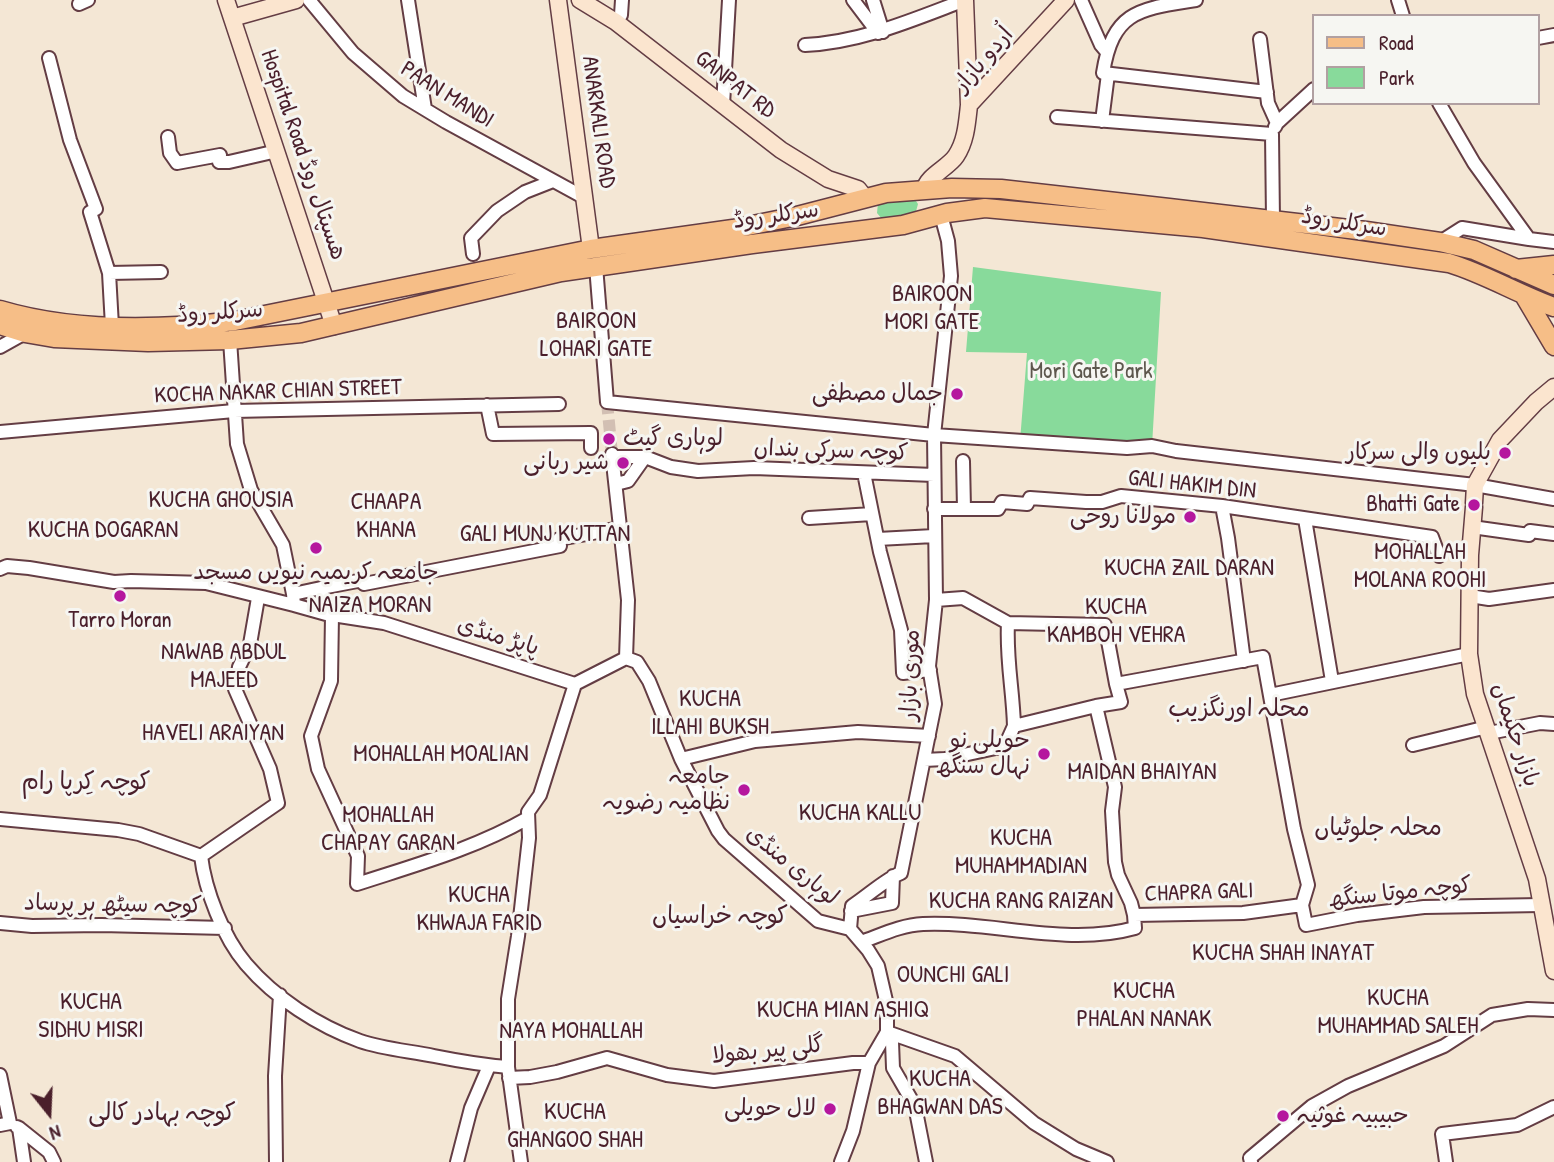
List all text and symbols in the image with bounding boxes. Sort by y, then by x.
legend [1312,14,1540,105]
street label: اُردو بازار [948,22,1020,98]
text: Road [1379,28,1413,57]
street label: GANPAT RD [689,45,781,125]
street label: Hospital Road ھسپتال روڈ [254,46,352,264]
street label: ANARKALI ROAD [575,54,621,190]
street label: PAAN MANDI [395,56,499,134]
text: Park [1379,63,1414,92]
street label: سرکلر روڈ [731,196,821,236]
street label: سرکلر روڈ [1299,203,1389,243]
district label: BAIROON MORI GATE [877,281,987,337]
street label: سرکلر روڈ [176,296,264,330]
district label: BAIROON LOHARI GATE [530,308,662,364]
park label: Mori Gate Park [1029,358,1153,386]
street label: KOCHA NAKAR CHIAN STREET [154,374,402,410]
place label: جمال مصطفی [812,380,943,408]
marker: جمال مصطفی [949,386,965,402]
place label: لوہاری گیٹ [623,425,723,453]
marker: لوہاری گیٹ [601,431,617,447]
street label: کوچہ سرکی بنداں [753,435,909,467]
place label: بلیوں والی سرکار [1346,439,1491,467]
marker: بلیوں والی سرکار [1497,445,1513,461]
place label: شیر ربانی [523,449,609,477]
marker: شیر ربانی [615,455,631,471]
street label: GALI HAKIM DIN [1127,465,1257,505]
district label: KUCHA GHOUSIA [137,487,305,515]
district label: CHAAPA KHANA [345,489,427,545]
place label: Bhatti Gate [1366,491,1460,519]
marker: Bhatti Gate [1466,497,1482,513]
place label: مولانا روحی [1070,503,1176,531]
marker: مولانا روحی [1182,509,1198,525]
district label: KUCHA DOGARAN [16,517,190,545]
district label: GALI MUNJ KUTTAN [446,521,644,549]
district label: MOHALLAH MOLANA ROOHI [1343,539,1497,595]
marker: جامعہ کریمیہ نیویں مسجد [308,540,324,556]
district label: KUCHA ZAIL DARAN [1090,555,1288,583]
place label: جامعہ کریمیہ نیویں مسجد [193,559,439,587]
marker: Tarro Moran [112,588,128,604]
district label: NAIZA MORAN [299,592,441,620]
district label: KUCHA KAMBOH VEHRA [1036,594,1196,650]
place label: Tarro Moran [68,607,172,635]
street label: پاپڑ منڈی [454,612,542,662]
street label: موری بازار [896,629,926,721]
district label: NAWAB ABDUL MAJEED [151,639,297,695]
street label: بازار حکیماں [1485,680,1545,790]
district label: KUCHA ILLAHI BUKSH [641,686,779,742]
district label: محلہ اورنگزیب [1168,696,1310,724]
district label: HAVELI ARAIYAN [130,720,296,748]
place label: حویلی نو نہال سنگھ [936,727,1030,781]
district label: MOHALLAH MOALIAN [339,741,543,769]
marker: حویلی نو نہال سنگھ [1036,746,1052,762]
district label: MAIDAN BHAIYAN [1055,759,1229,787]
place label: جامعہ نظامیہ رضویہ [602,763,730,817]
district label: کوچہ کِرپا رام [21,769,151,797]
marker: جامعہ نظامیہ رضویہ [736,782,752,798]
district label: KUCHA KALLU [789,800,931,828]
district label: MOHALLAH CHAPAY GARAN [310,802,466,858]
district label: محلہ جلوٹیاں [1314,815,1442,843]
street label: لوہاری منڈی [740,820,844,912]
district label: KUCHA MUHAMMADIAN [945,825,1097,881]
street label: کوچہ موتا سنگھ [1327,872,1473,914]
street label: CHAPRA GALI [1144,877,1254,909]
district label: KUCHA KHWAJA FARID [406,882,552,938]
district label: KUCHA RANG RAIZAN [914,888,1128,916]
street label: کوچہ سیٹھ ہر پرساد [24,890,202,920]
district label: کوچہ خراسیاں [652,903,788,931]
district label: KUCHA SHAH INAYAT [1177,940,1389,968]
district label: OUNCHI GALI [887,962,1019,990]
district label: KUCHA PHALAN NANAK [1066,978,1222,1034]
district label: KUCHA MUHAMMAD SALEH [1305,985,1491,1041]
district label: KUCHA SIDHU MISRI [29,989,153,1045]
district label: KUCHA MIAN ASHIQ [743,997,943,1025]
district label: NAYA MOHALLAH [488,1018,654,1046]
street label: گلی پیر بھولا [710,1031,826,1071]
district label: KUCHA BHAGWAN DAS [868,1066,1012,1122]
north arrow [14,1078,84,1148]
place label: لال حویلی [724,1095,816,1123]
district label: KUCHA GHANGOO SHAH [496,1099,654,1155]
district label: کوچہ بہادر کالی [88,1100,236,1128]
marker: لال حویلی [822,1101,838,1117]
place label: حبیبیہ غوثیہ [1297,1102,1409,1130]
marker: حبیبیہ غوثیہ [1275,1108,1291,1124]
text: N [47,1119,64,1147]

